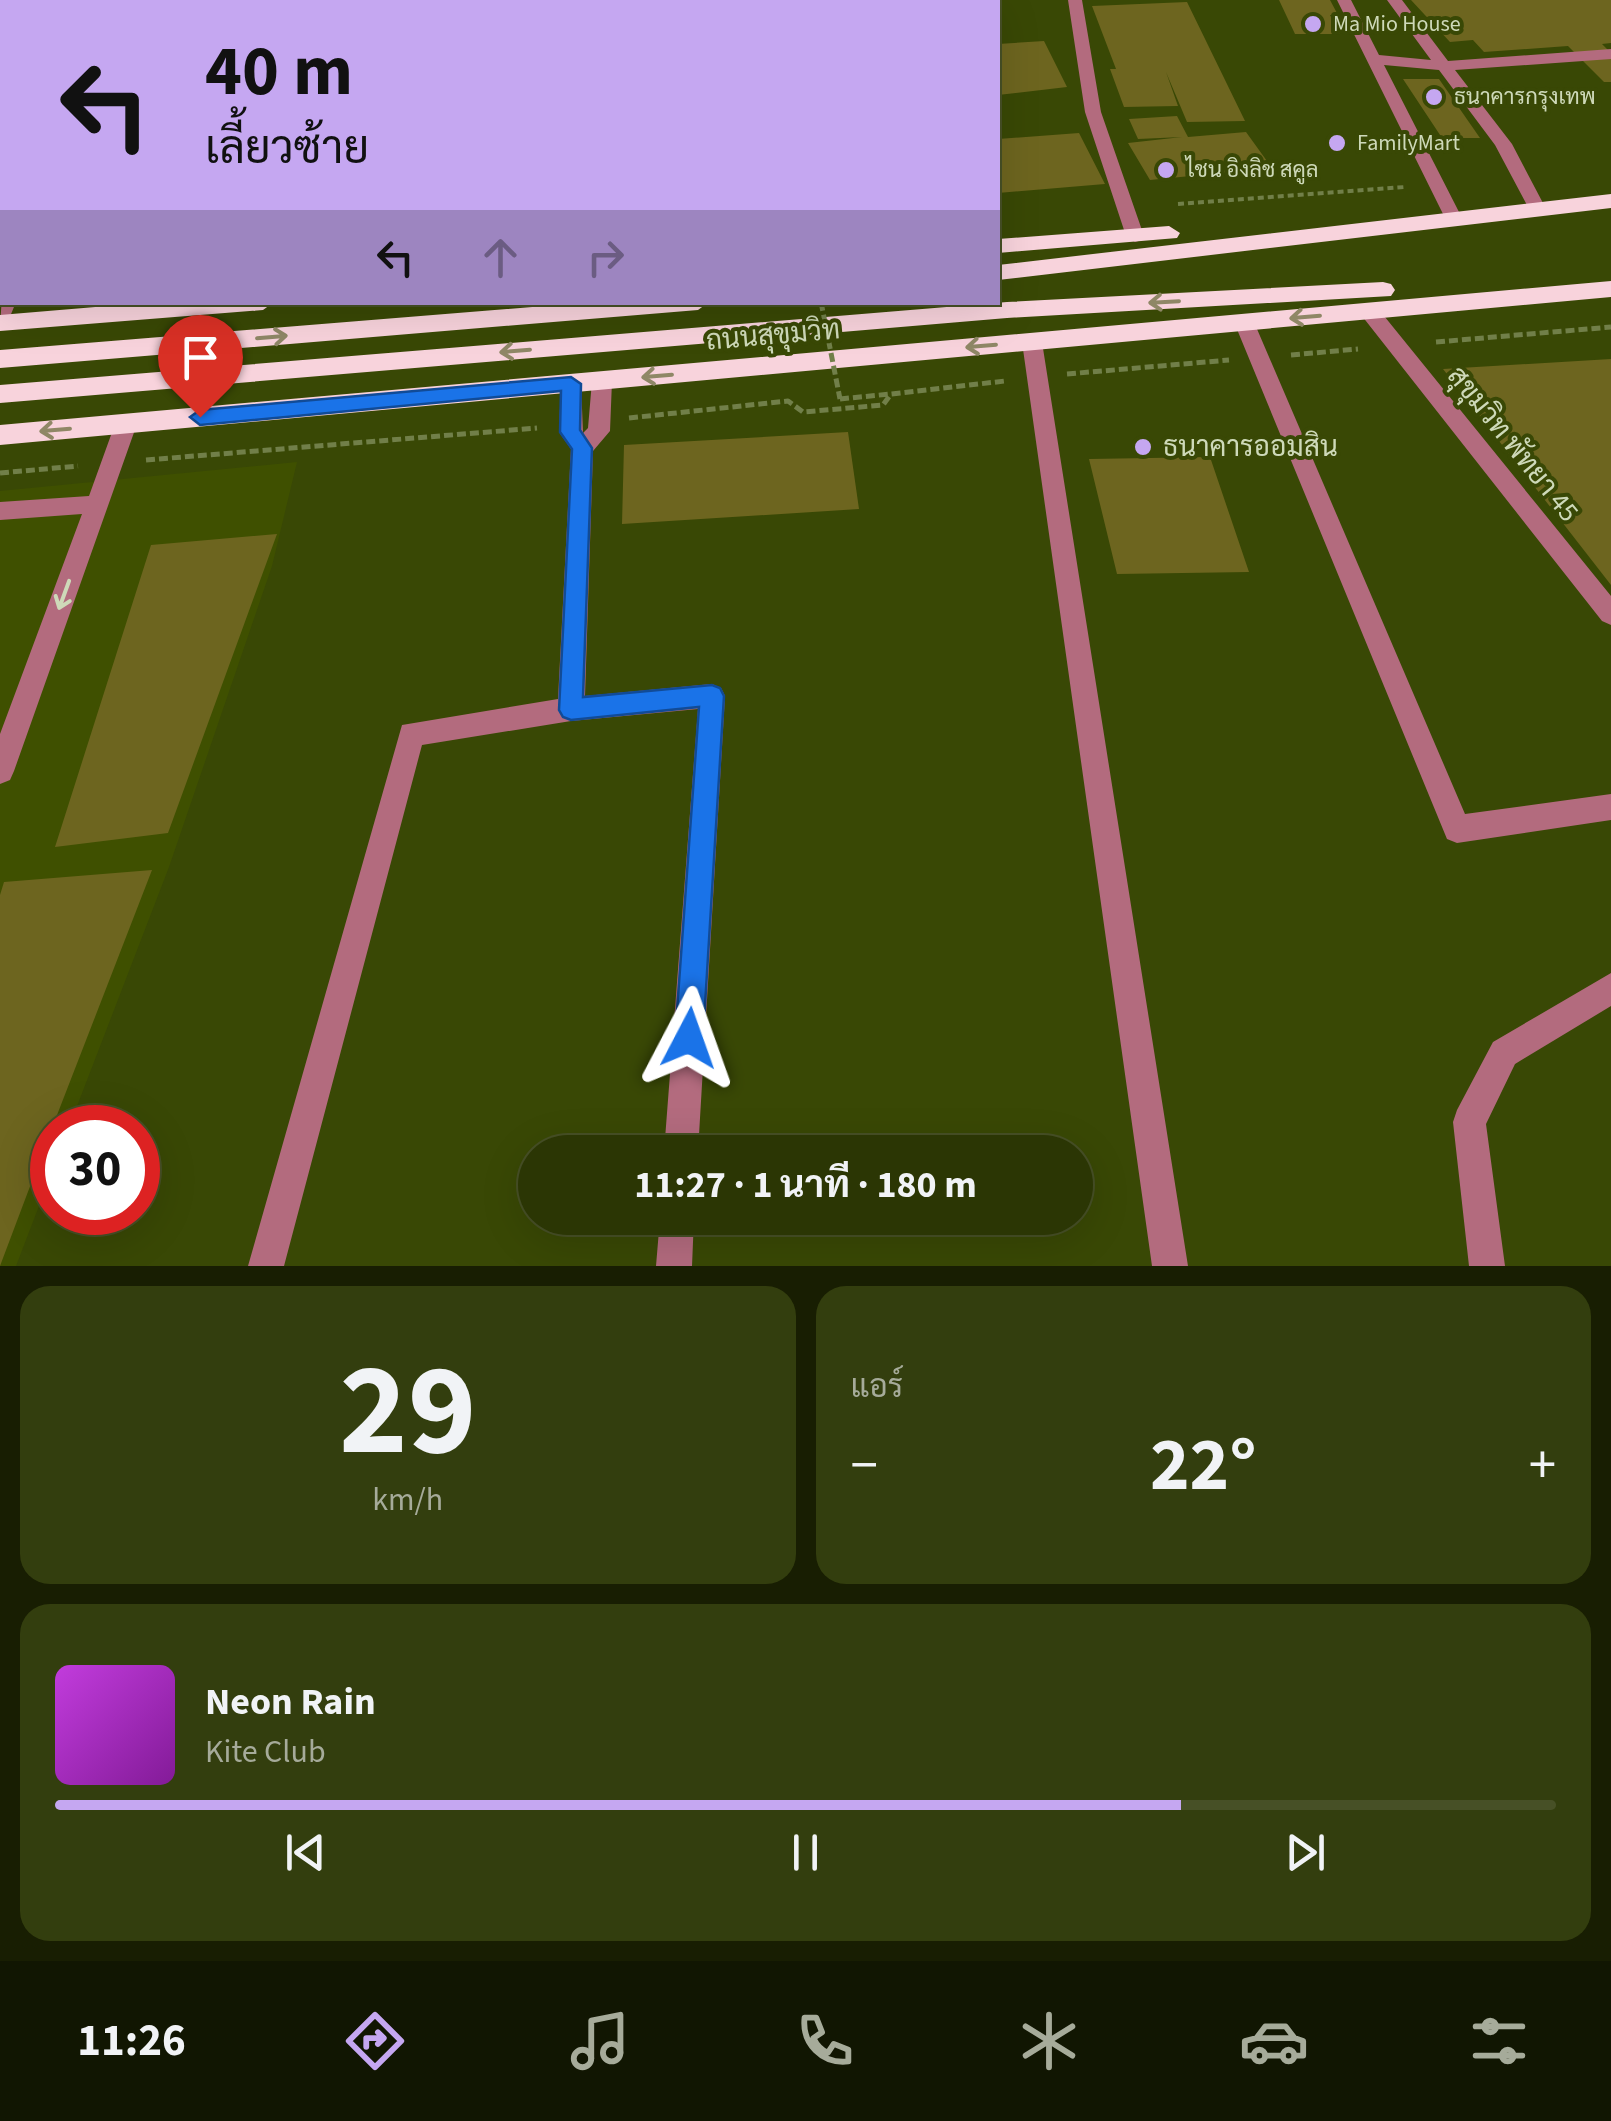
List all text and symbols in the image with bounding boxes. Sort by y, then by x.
place label: Ma Mio House [1333,8,1461,40]
marker: Ma Mio House [1302,13,1324,35]
text: 40 m [205,22,353,122]
icon: left [40,40,170,170]
place label: ธนาคารกรุงเทพ [1454,81,1596,113]
marker: ธนาคารกรุงเทพ [1423,86,1445,108]
text: เลี้ยวซ้าย [205,117,369,181]
place label: FamilyMart [1357,127,1460,159]
marker: FamilyMart [1326,132,1348,154]
place label: ไชน อิงลิช สคูล [1184,154,1319,186]
marker: ไชน อิงลิช สคูล [1155,159,1177,181]
icon: left [368,230,423,285]
icon: ahead [473,230,528,285]
icon: right [578,230,633,285]
one-way arrow [1148,293,1180,312]
one-way arrow [1289,307,1321,326]
street label: ถนนสุขุมวิท [704,309,842,361]
pin [158,315,243,418]
one-way arrow [255,327,287,346]
icon: arrive [173,330,228,385]
one-way arrow [966,337,998,356]
one-way arrow [499,342,531,361]
street label: สุขุมวิท พัทยา 45 [1438,358,1588,530]
one-way arrow [642,366,674,385]
one-way arrow [39,421,72,440]
place label: ธนาคารออมสิน [1163,427,1338,467]
marker: ธนาคารออมสิน [1132,436,1154,458]
one-way arrow [54,579,72,610]
position arrow [637,986,741,1090]
speed limit sign: 30 [30,1105,160,1235]
text: 11:27 · 1 นาที · 180 m [634,1158,977,1212]
text: 29 [339,1319,476,1504]
text: แอร์ [851,1364,903,1410]
text: 22° [1150,1412,1257,1519]
text: − [851,1427,878,1505]
text: + [1529,1427,1556,1505]
text: km/h [372,1477,443,1523]
text: Neon Rain [205,1675,376,1729]
text: Kite Club [205,1729,326,1775]
icon: previous [278,1825,333,1880]
icon: pause [778,1825,833,1880]
icon: next [1278,1825,1333,1880]
icon: directions [340,2006,410,2076]
icon: music [565,2006,635,2076]
icon: phone [790,2006,860,2076]
icon: climate [1014,2006,1084,2076]
icon: car [1239,2006,1309,2076]
icon: filters [1464,2006,1534,2076]
text: 11:26 [77,2009,186,2073]

